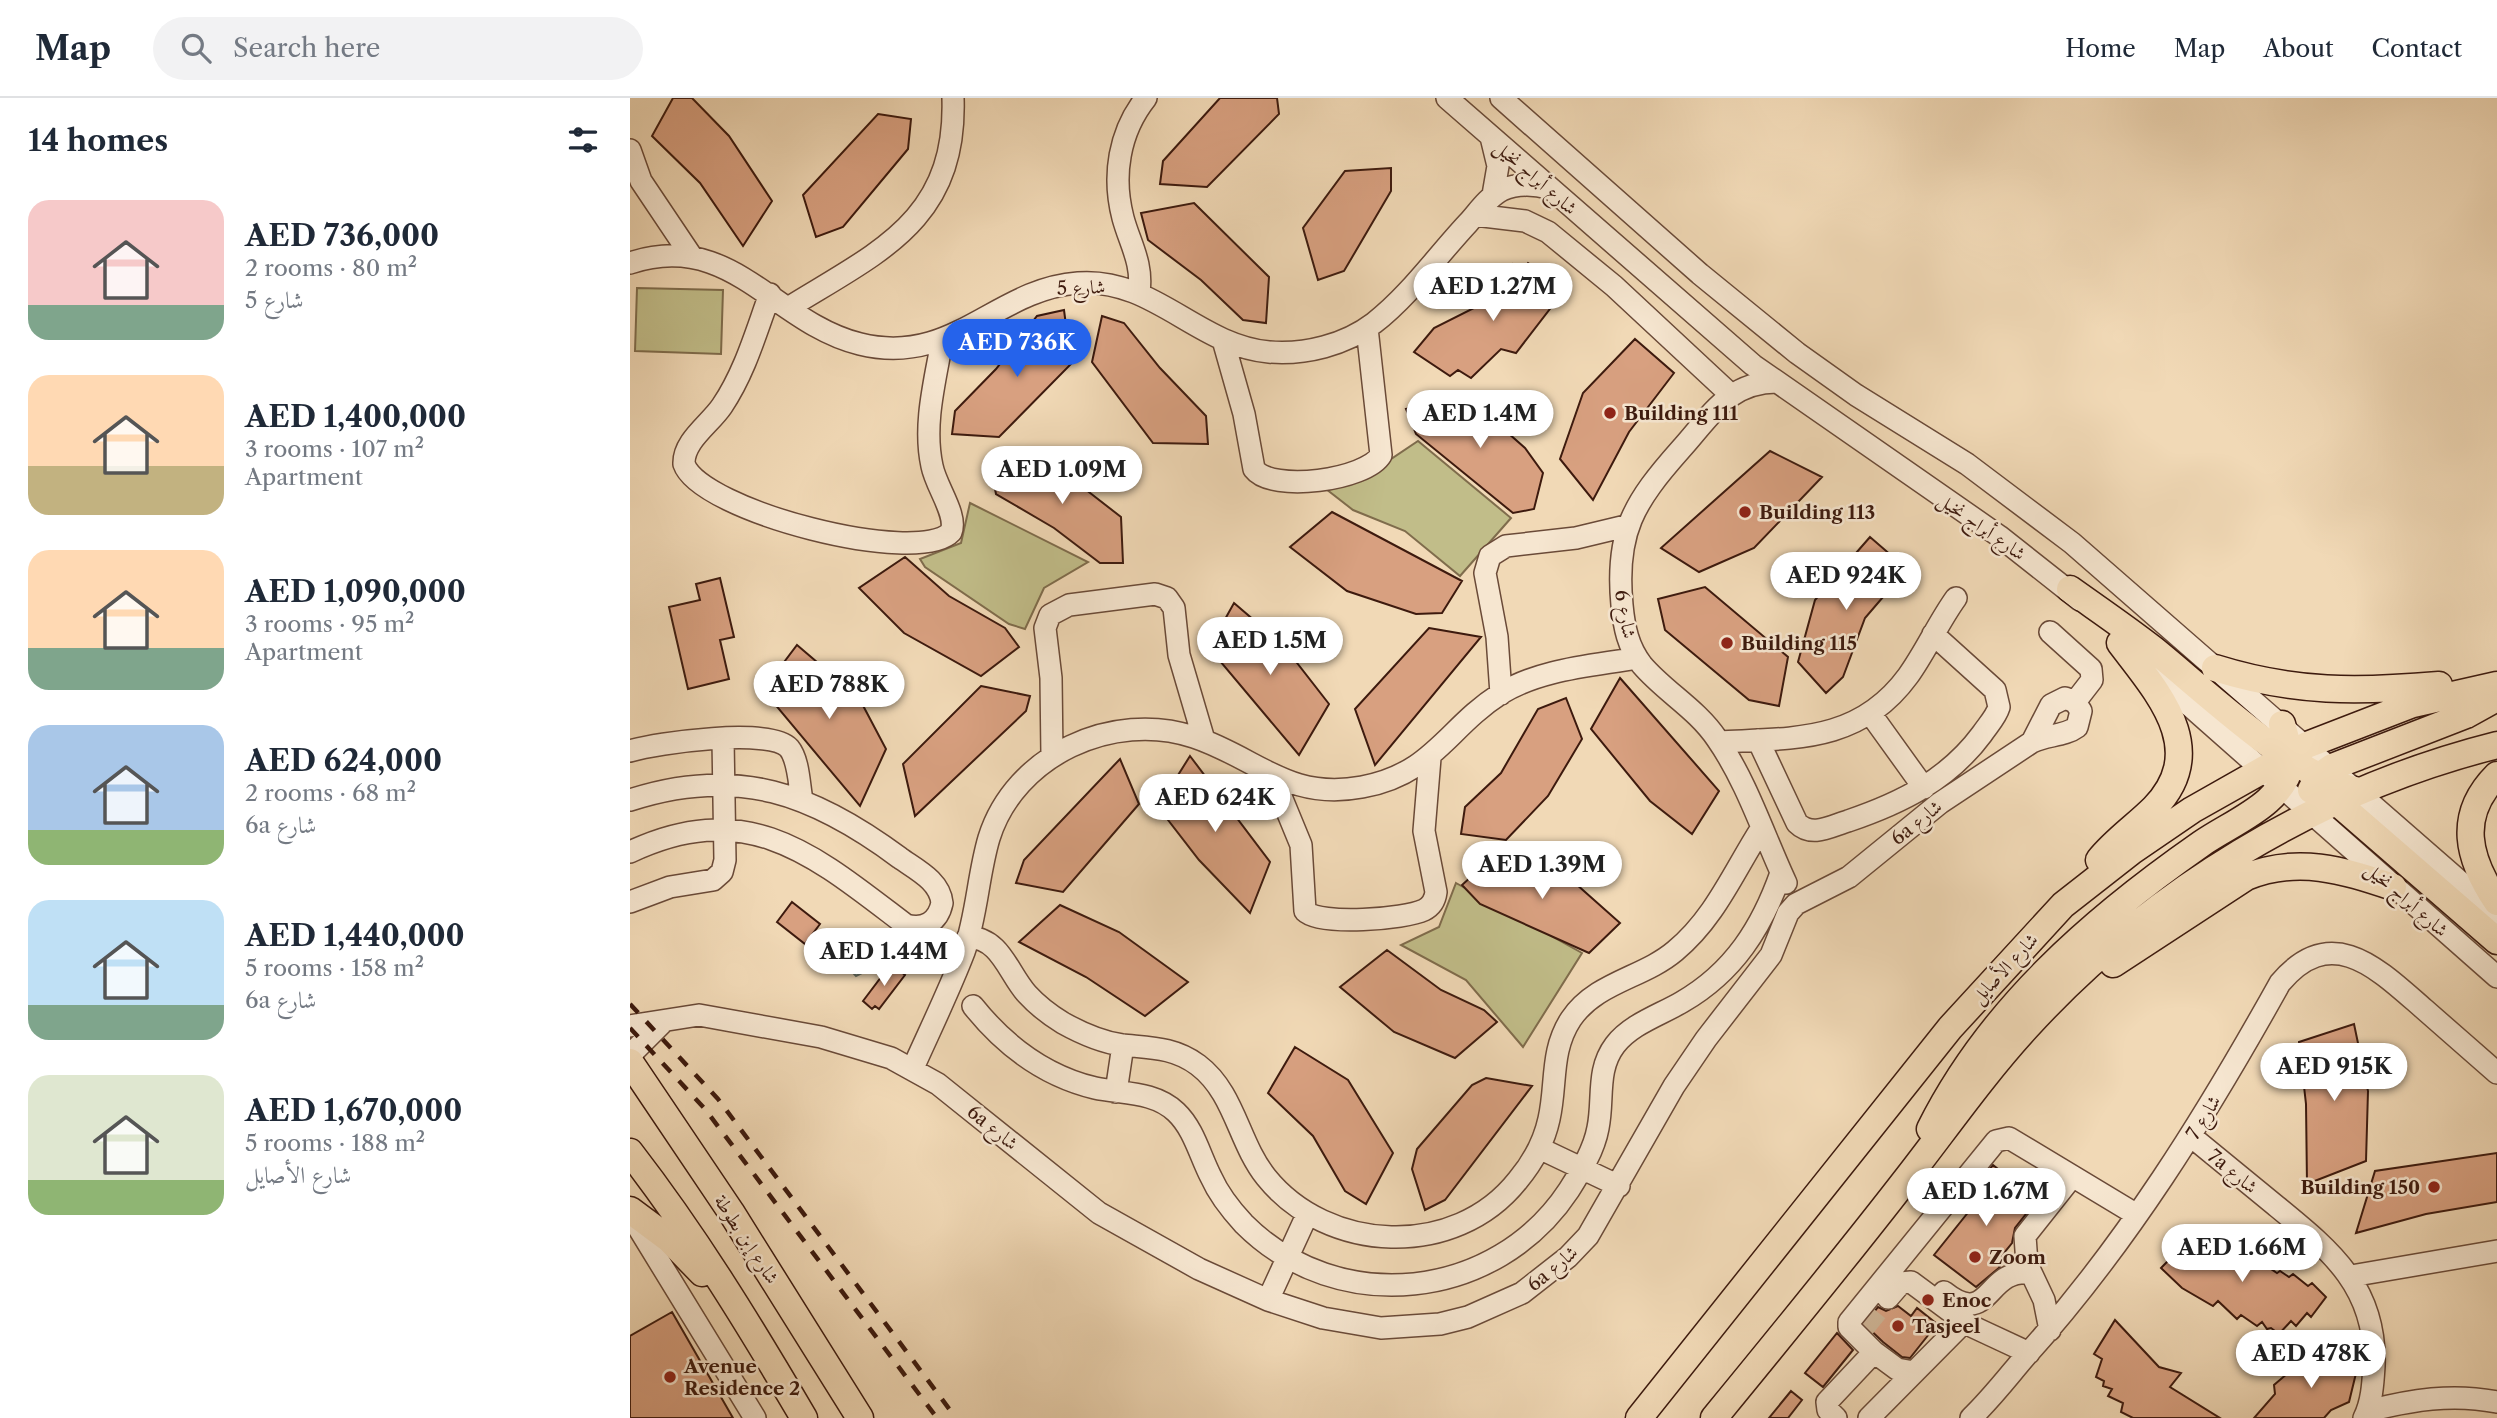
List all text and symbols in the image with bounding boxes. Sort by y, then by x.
search box [153,17,643,80]
text: Map [35,28,111,69]
icon: search [177,29,215,67]
text: Search here [233,32,380,64]
text: Home [2065,34,2136,63]
text: Map [2174,34,2225,63]
text: About [2263,34,2334,63]
text: Contact [2372,34,2462,63]
icon: filters [564,121,602,159]
text: 14 homes [28,122,168,159]
street label: شارع أبراج نخيل [1486,134,1582,224]
text: AED 736,000 [245,217,439,254]
icon: home [84,228,168,312]
text: 2 rooms · 80 m² [245,254,417,282]
pin: AED 1.27M [1413,264,1573,323]
text: AED 1.27M [1430,272,1556,300]
street label: شارع 5 [1056,275,1106,304]
text: شارع 5 [245,286,304,314]
pin: AED 736K [945,320,1089,379]
text: AED 736K [958,328,1076,356]
pin: AED 1.4M [1408,390,1552,450]
text: AED 1,400,000 [245,398,466,435]
text: AED 1.4M [1423,399,1537,427]
place label: Building 111 [1624,402,1738,425]
icon: home [84,403,168,487]
marker: Building 111 [1602,405,1618,421]
text: 3 rooms · 107 m² [245,435,424,463]
pin: AED 1.09M [982,446,1142,506]
text: AED 1.09M [997,455,1127,483]
text: Apartment [245,463,363,491]
street label: شارع أبراج نخيل [1930,487,2031,570]
place label: Building 113 [1759,501,1875,524]
marker: Building 113 [1737,504,1753,520]
pin: AED 924K [1774,552,1918,612]
text: AED 924K [1786,561,1906,589]
text: AED 1,090,000 [245,573,466,610]
icon: home [84,578,168,662]
street label: شارع 6 [1606,588,1641,641]
text: 3 rooms · 95 m² [245,610,414,638]
pin: AED 1.5M [1198,618,1342,677]
text: AED 1.5M [1213,626,1327,654]
place label: Building 115 [1741,632,1857,655]
marker: Building 115 [1719,635,1735,651]
text: Apartment [245,638,363,666]
pin: AED 788K [757,662,901,721]
text: AED 788K [770,670,888,698]
text: AED 624,000 [245,742,442,779]
icon: home [84,753,168,837]
pin: AED 624K [1143,774,1287,834]
text: 2 rooms · 68 m² [245,779,416,807]
text: AED 624K [1155,783,1275,811]
street label: 6a شارع [1886,795,1949,853]
text: 6a شارع [245,811,316,839]
pin: AED 1.39M [1462,842,1622,901]
text: AED 1.39M [1478,850,1606,878]
street label: شارع أبراج نخيل [2357,856,2453,946]
text: AED 1,440,000 [245,917,465,954]
street label: شارع الأصايل [1965,927,2046,1011]
icon: home [84,928,168,1012]
pin: AED 1.44M [804,928,964,988]
text: AED 1.44M [820,937,948,965]
text: 5 rooms · 158 m² [245,954,424,982]
text: 6a شارع [245,986,316,1014]
pin: AED 915K [2262,1044,2406,1103]
text: AED 915K [2276,1052,2392,1080]
street label: شارع 7 [2181,1091,2229,1146]
text: AED 1,670,000 [245,1092,462,1129]
street label: 6a شارع [960,1100,1023,1158]
icon: home [84,1103,168,1187]
text: 5 rooms · 188 m² [245,1129,425,1157]
street label: 7a شارع [2201,1144,2262,1201]
text: شارع الأصايل [245,1161,351,1189]
pin: AED 1.67M [1906,1168,2066,1228]
place label: Building 150 [2300,1176,2420,1199]
text: AED 1.67M [1923,1177,2049,1205]
marker: Building 150 [2426,1179,2442,1195]
street label: شارع إبن بطوطة [706,1190,784,1290]
pin: AED 1.66M [2162,1224,2322,1284]
text: AED 1.66M [2178,1233,2306,1261]
street label: 6a شارع [1522,1241,1585,1299]
place label: Zoom [1989,1246,2046,1269]
marker: Zoom [1967,1249,1983,1265]
place label: Enoc [1942,1289,1991,1312]
marker: Enoc [1920,1292,1936,1308]
place label: Tasjeel [1912,1315,1981,1338]
marker: Tasjeel [1890,1318,1906,1334]
pin: AED 478K [2239,1330,2383,1390]
text: AED 478K [2252,1339,2370,1367]
place label: Avenue Residence 2 [683,1355,800,1400]
marker: Avenue Residence 2 [662,1369,678,1385]

